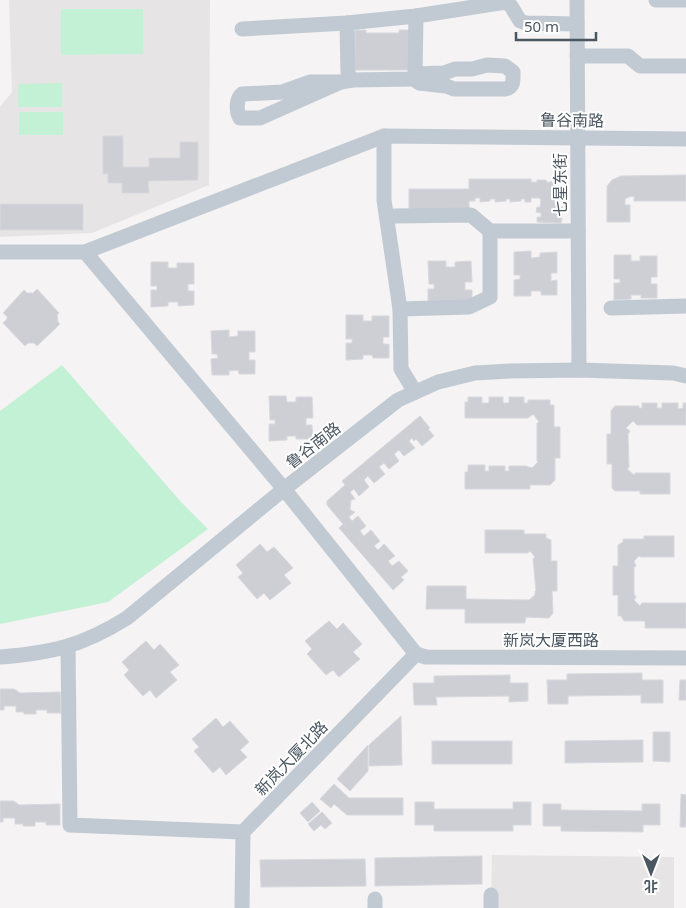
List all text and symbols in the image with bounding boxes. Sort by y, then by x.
scale bar [516,10,596,42]
text: 50 m [524,16,559,36]
street label: 鲁谷南路 [540,108,604,132]
street label: 七星东街 [549,153,571,217]
street label: 鲁谷南路 [281,417,345,473]
street label: 新岚大厦西路 [503,629,599,651]
street label: 新岚大厦北路 [250,716,332,800]
north arrow [626,848,676,898]
text: 北 [644,877,658,896]

